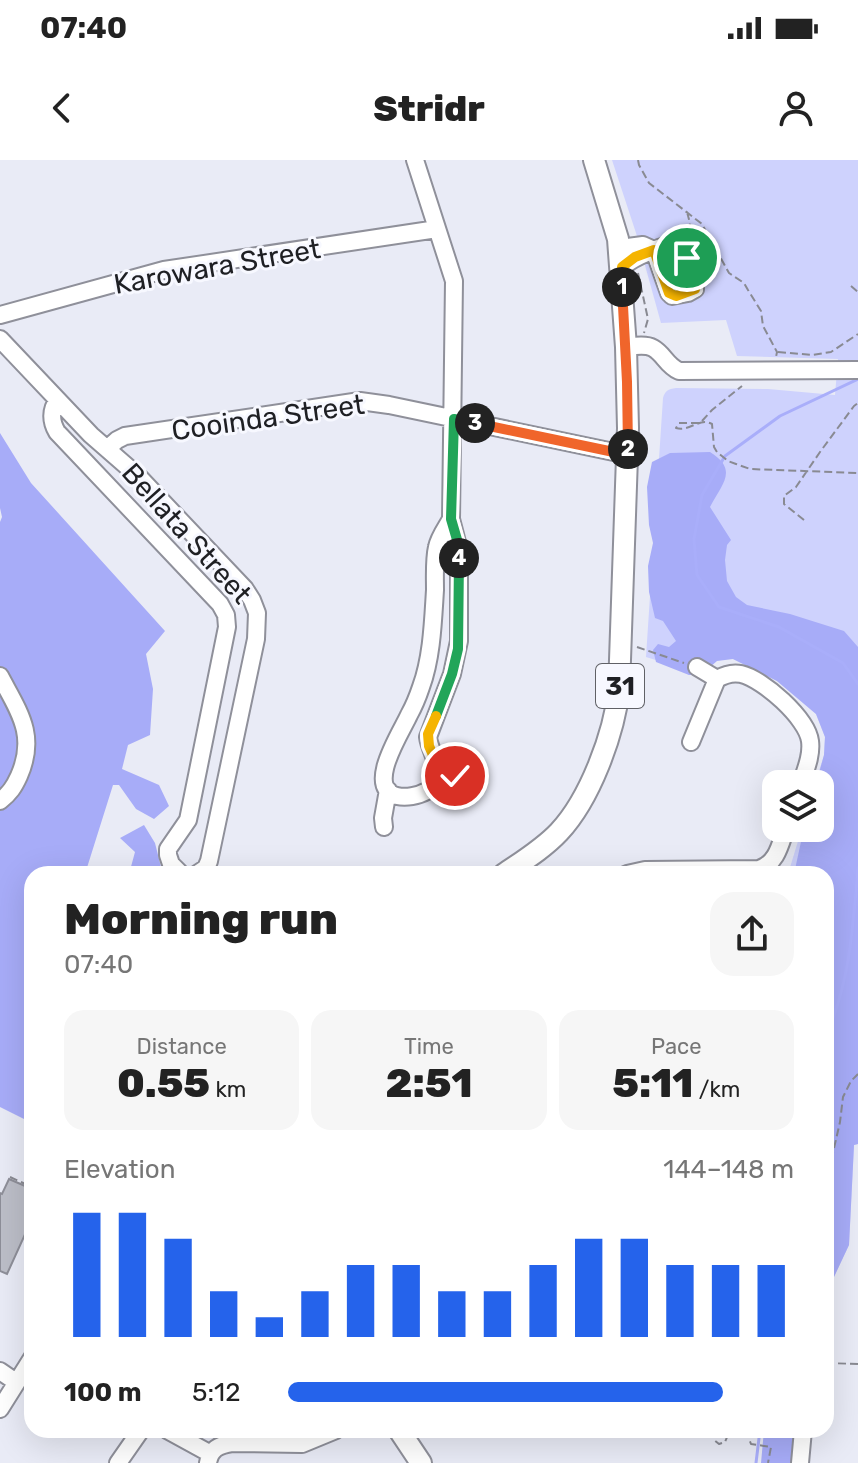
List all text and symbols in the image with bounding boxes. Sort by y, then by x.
text: 07:40 [40,10,127,46]
icon: back [40,86,84,130]
icon: person [774,86,818,130]
text: Stridr [373,87,485,130]
pin [653,224,721,292]
street label: Karowara Street [111,232,323,301]
icon: arrive [665,236,709,280]
pin: 1 [602,267,642,307]
text: 1 [617,273,627,300]
street label: Cooinda Street [169,388,367,447]
pin: 3 [455,403,495,443]
text: 3 [468,409,482,436]
pin: 2 [608,429,648,469]
text: 2 [621,435,635,462]
street label: Bellata Street [115,456,258,610]
pin: 4 [439,538,479,578]
text: 4 [451,544,467,571]
road number: 31 [596,664,644,708]
pin [421,742,489,810]
icon: check [433,754,477,798]
map controls [762,770,834,842]
button: layers [762,770,834,842]
button: share [710,892,794,976]
text: Morning run [64,893,338,945]
text: 07:40 [64,949,133,980]
text: Distance [137,1033,227,1060]
text: Time [404,1033,454,1060]
text: Pace [651,1033,702,1060]
text: 0.55 [117,1060,210,1107]
text: 2:51 [385,1060,473,1107]
text: 5:11 [612,1060,693,1107]
text: km [210,1076,246,1103]
text: /km [693,1076,740,1103]
text: Elevation [64,1154,175,1185]
text: 144–148 m [663,1154,794,1185]
text: 100 m [64,1377,142,1408]
text: 5:12 [192,1377,241,1408]

